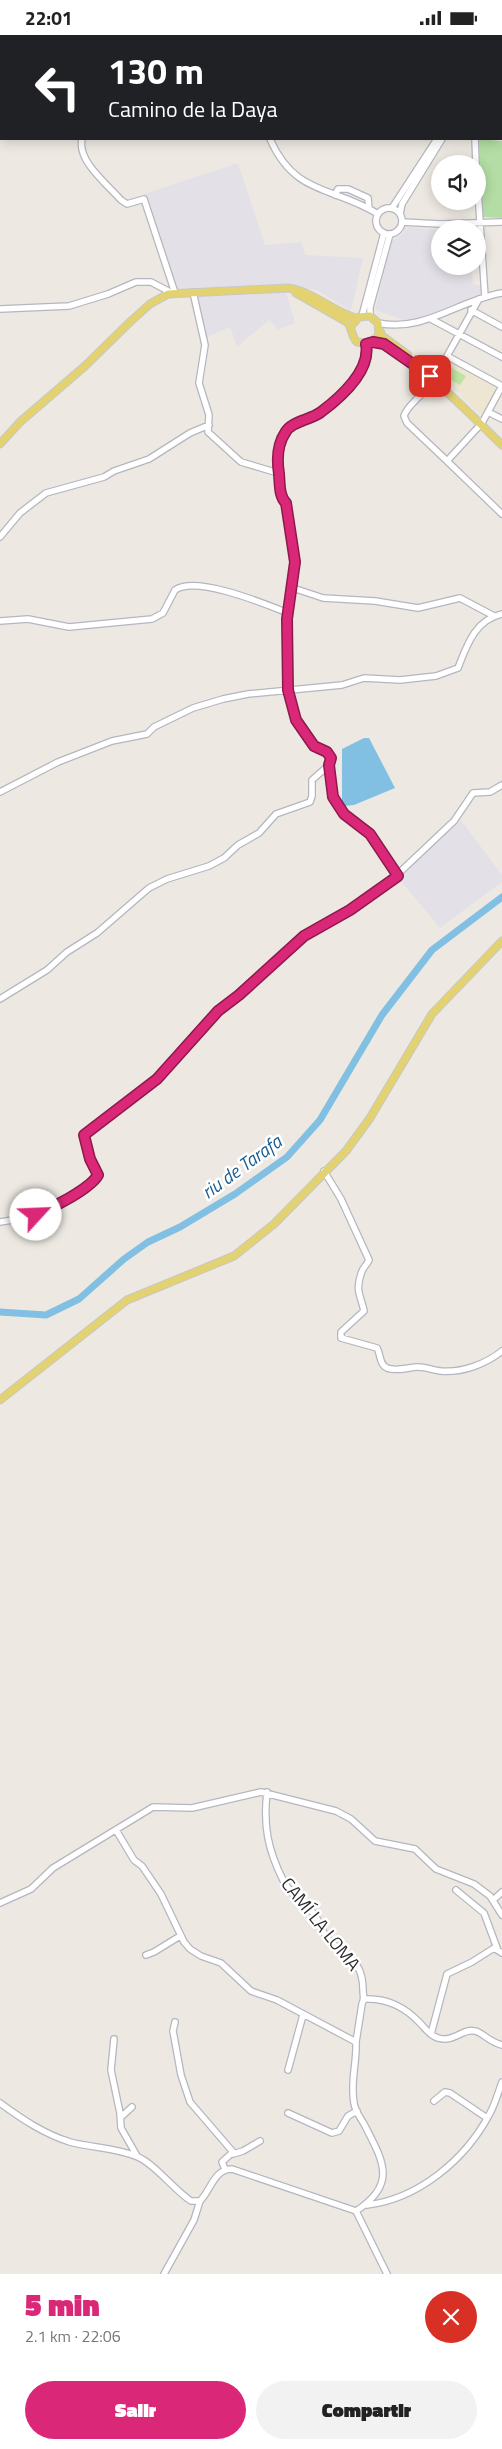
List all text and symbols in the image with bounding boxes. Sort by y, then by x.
text: 22:01 [25,3,72,32]
text: 130 m [108,44,204,98]
icon: left [25,55,90,120]
text: Camino de la Daya [108,92,278,126]
map controls [431,155,486,275]
button: sound [431,155,486,210]
button: layers [431,220,486,275]
pin [409,355,451,397]
icon: arrive [416,362,444,390]
water label: riu de Tarafa [195,1126,289,1205]
position arrow [9,1188,61,1240]
street label: CAMÍ LA LOMA [275,1871,367,1977]
text: 5 min [25,2282,100,2328]
button: close [425,2291,477,2343]
text: 2.1 km · 22:06 [25,2324,121,2348]
button: Salir [25,2381,246,2439]
button: Compartir [256,2381,477,2439]

